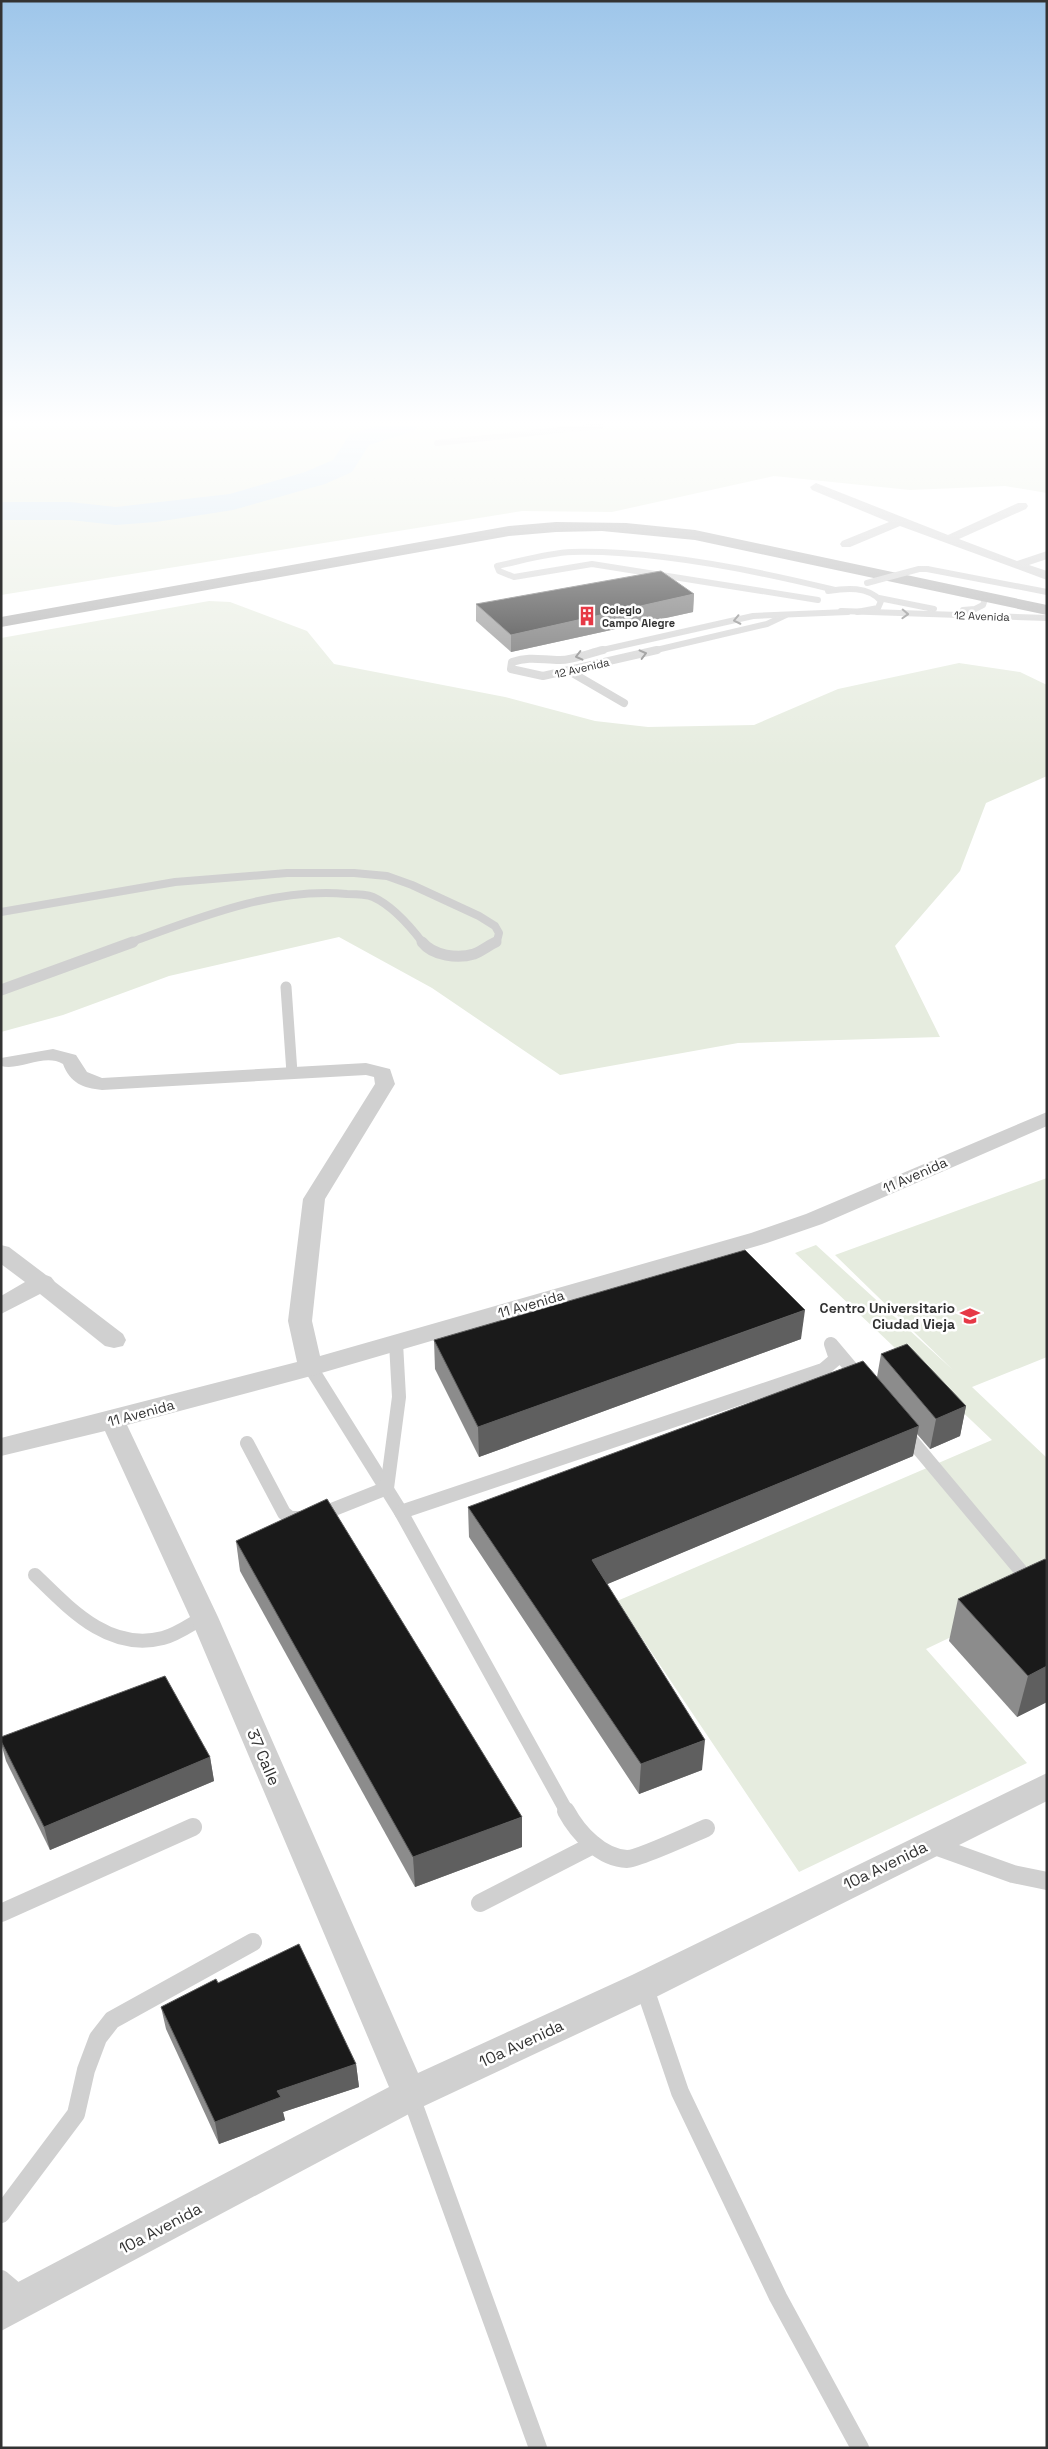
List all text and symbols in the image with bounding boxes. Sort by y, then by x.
place label: Colegio Campo Alegre [602,603,675,630]
building icon: Colegio Campo Alegre [576,605,598,627]
street label: 12 Avenida [954,608,1011,624]
one-way arrow [902,609,910,619]
one-way arrow [733,614,742,624]
one-way arrow [639,649,648,660]
one-way arrow [575,650,584,661]
street label: 12 Avenida [553,655,611,681]
street label: 11 Avenida [880,1153,950,1197]
street label: 11 Avenida [496,1286,566,1322]
place label: Centro Universitario Ciudad Vieja [820,1299,955,1333]
school or university icon: Centro Universitario Ciudad Vieja [959,1305,981,1327]
street label: 11 Avenida [106,1395,176,1431]
street label: 37 Calle [242,1726,285,1789]
street label: 10a Avenida [840,1836,931,1895]
street label: 10a Avenida [476,2015,567,2072]
street label: 10a Avenida [115,2198,205,2259]

